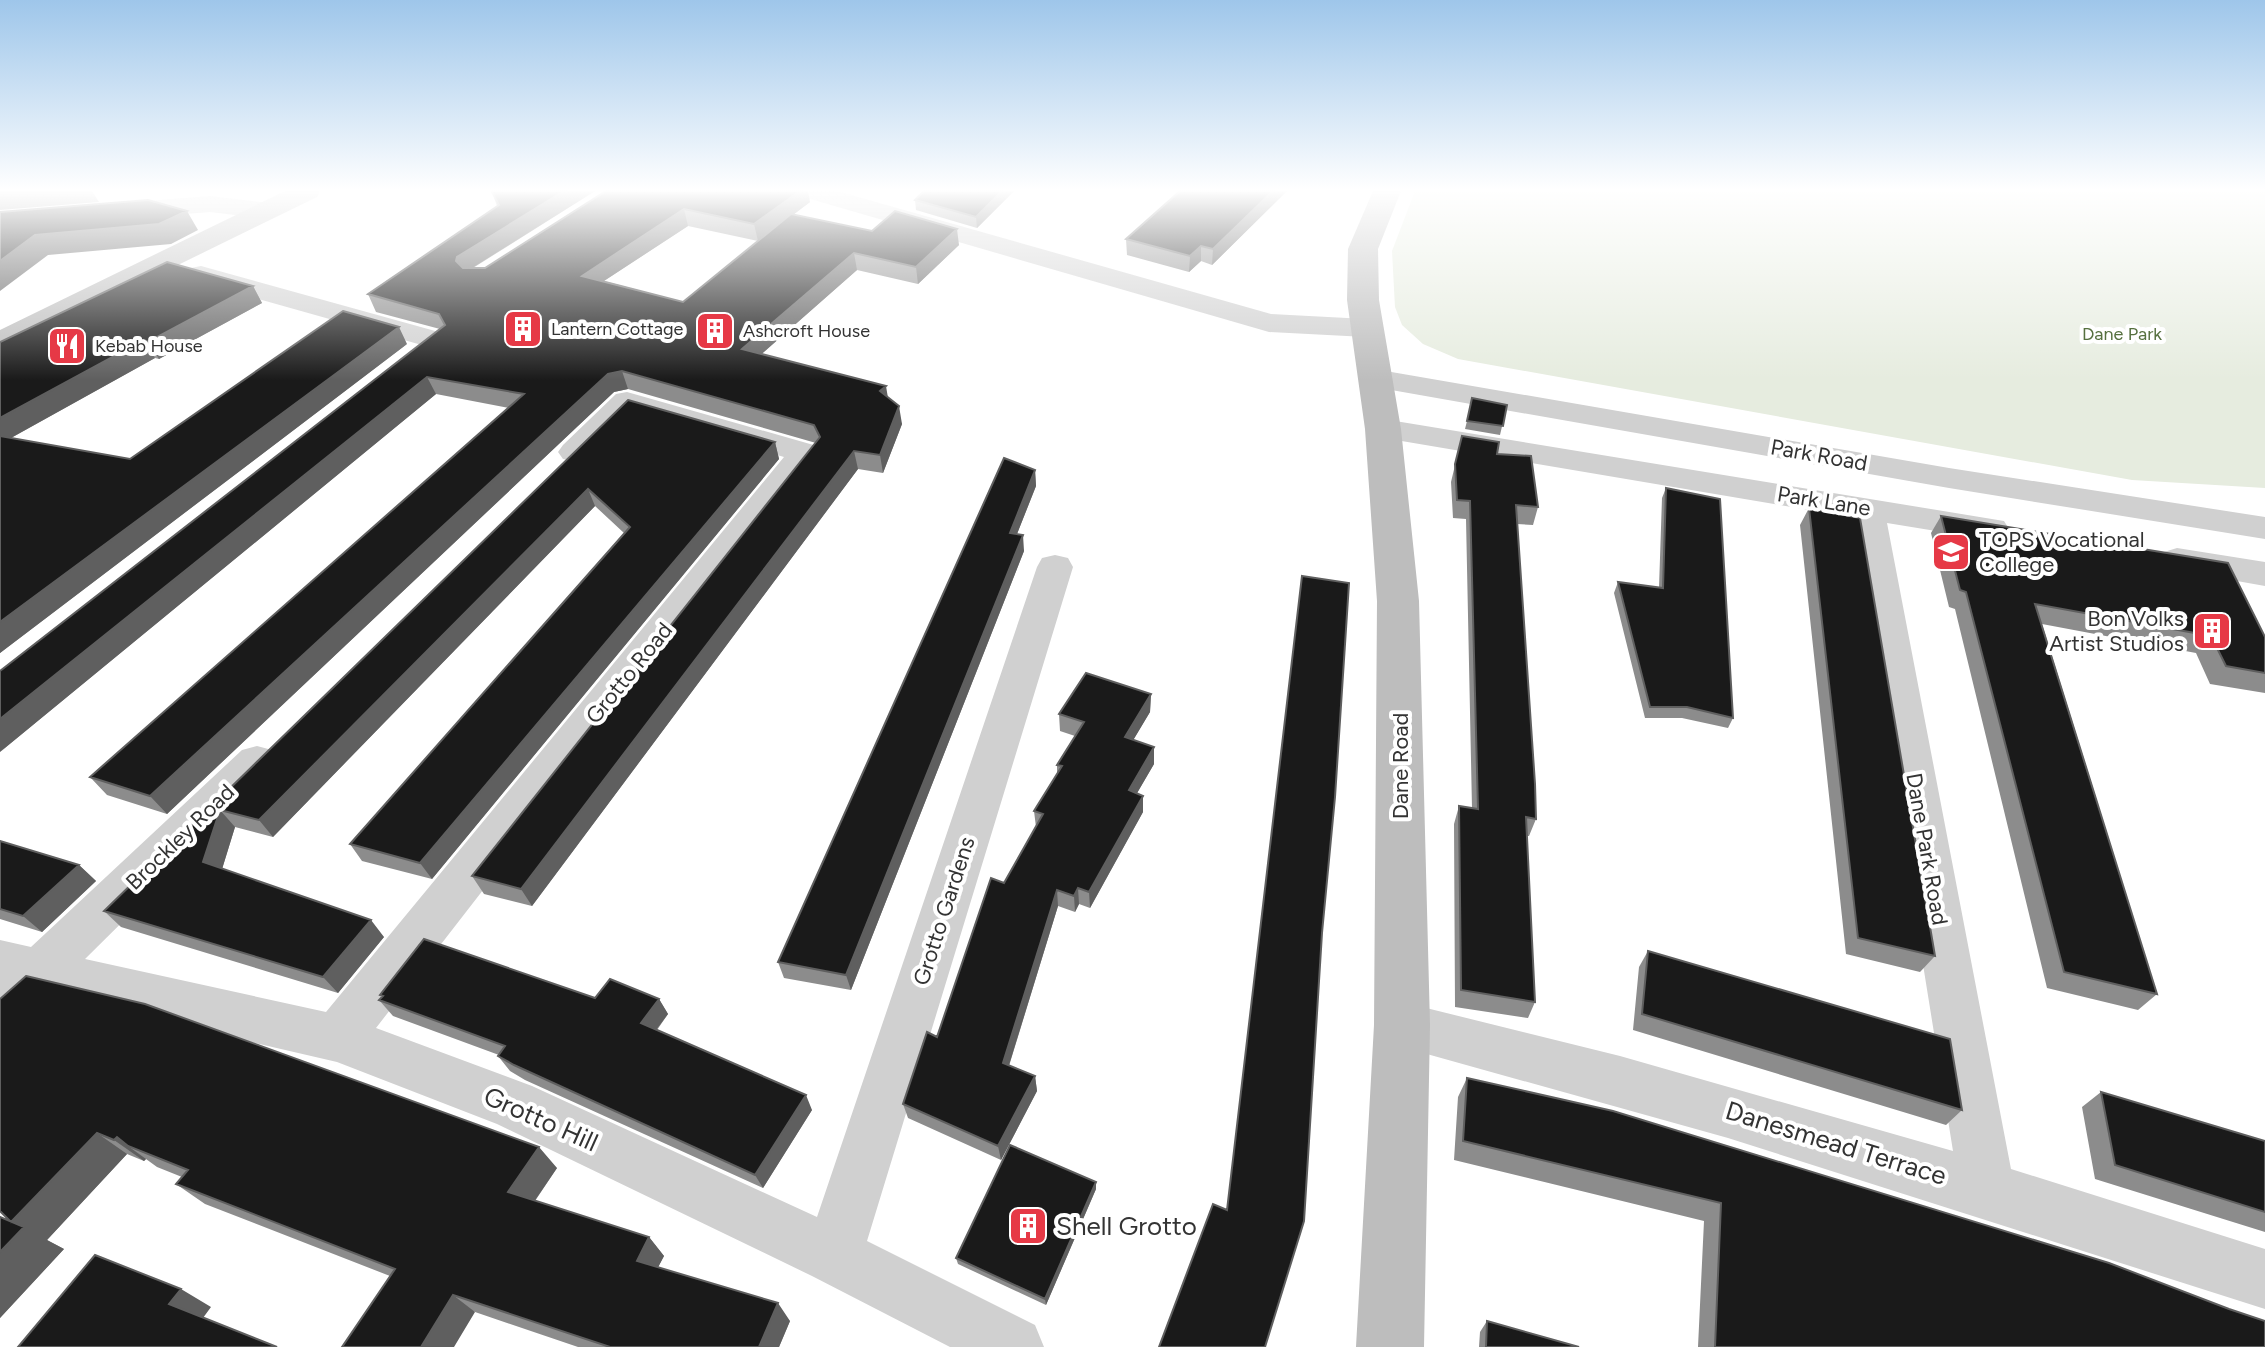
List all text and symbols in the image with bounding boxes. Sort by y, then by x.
building icon: Lantern Cottage [502,308,544,350]
building icon: Ashcroft House [694,310,736,352]
place label: Lantern Cottage [551,318,683,340]
place label: Ashcroft House [743,320,870,342]
park label: Dane Park [2082,323,2162,345]
restaurant icon: Kebab House [46,325,88,367]
place label: Kebab House [95,335,203,357]
street label: Park Road [1768,433,1870,477]
street label: Park Lane [1775,480,1873,522]
place label: TOPS Vocational College [1979,526,2145,578]
school or university icon: TOPS Vocational College [1930,531,1972,573]
place label: Bon Volks Artist Studios [2049,605,2184,657]
building icon: Bon Volks Artist Studios [2191,610,2233,652]
street label: Grotto Road [580,617,678,729]
street label: Dane Road [1387,713,1414,819]
street label: Dane Park Road [1900,771,1954,927]
street label: Brockley Road [120,779,240,895]
street label: Grotto Gardens [907,833,981,989]
street label: Grotto Hill [479,1080,603,1158]
street label: Danesmead Terrace [1722,1094,1950,1192]
building icon: Shell Grotto [1007,1205,1049,1247]
place label: Shell Grotto [1056,1210,1197,1242]

